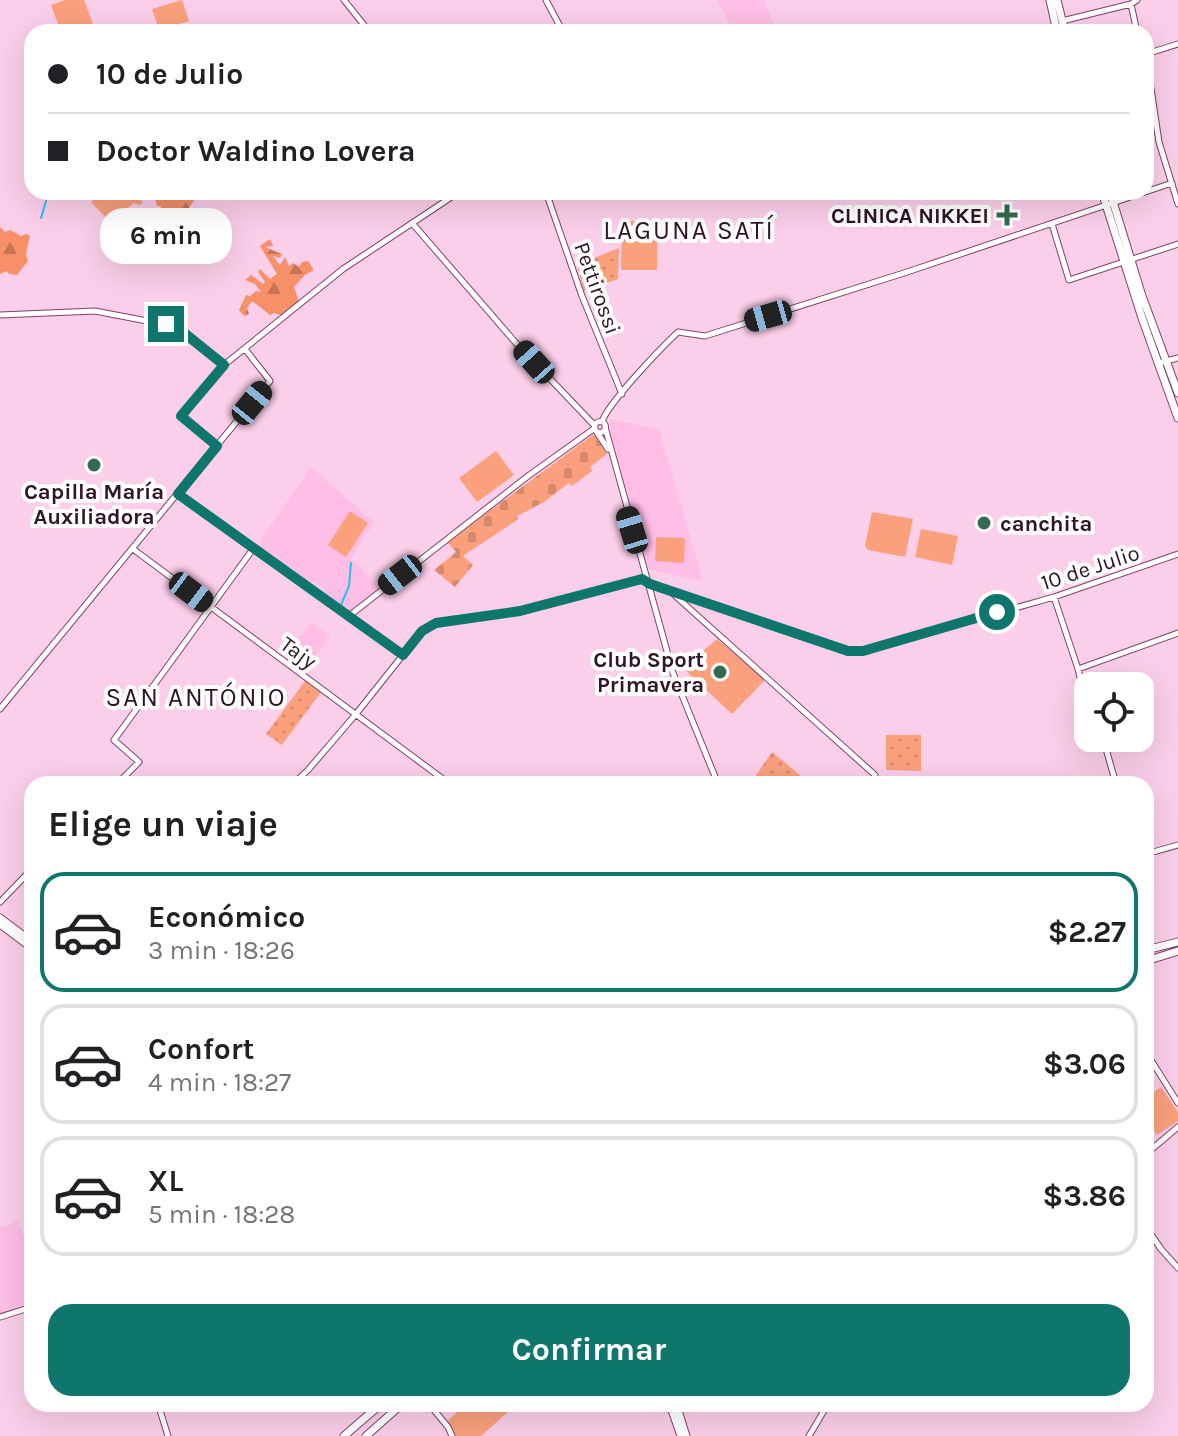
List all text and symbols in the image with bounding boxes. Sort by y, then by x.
text: 10 de Julio [96,56,243,92]
text: Doctor Waldino Lovera [96,133,416,169]
place label: CLINICA NIKKEI [831,203,989,229]
marker: CLINICA NIKKEI [996,204,1018,226]
callout: 6 min [100,208,232,264]
district label: LAGUNA SATÍ [603,214,775,246]
text: 6 min [130,220,202,251]
street label: Pettirossi [568,239,626,338]
car [742,298,794,334]
route end [148,306,184,342]
car [509,336,559,388]
car [228,377,276,429]
marker: Capilla María Auxiliadora [85,456,103,474]
place label: Capilla María Auxiliadora [24,479,164,530]
car [614,504,650,556]
place label: canchita [1000,511,1092,537]
marker: canchita [975,514,993,532]
street label: 10 de Julio [1038,540,1143,596]
car [374,551,426,599]
car [165,568,217,616]
route start [979,594,1015,630]
street label: Tajy [275,631,322,675]
place label: Club Sport Primavera [593,647,704,698]
marker: Club Sport Primavera [711,663,729,681]
map controls [1074,672,1154,752]
button: locate [1074,672,1154,752]
district label: SAN ANTÓNIO [106,681,286,713]
text: Elige un viaje [48,803,278,845]
icon: car [52,896,124,968]
text: Económico [148,899,305,935]
text: $2.27 [1048,914,1126,950]
text: 3 min · 18:26 [148,935,295,966]
icon: car [52,1028,124,1100]
text: Confort [148,1031,254,1067]
text: $3.06 [1043,1046,1126,1082]
text: 4 min · 18:27 [148,1067,291,1098]
icon: car [52,1160,124,1232]
text: XL [148,1163,183,1199]
text: $3.86 [1043,1178,1126,1214]
text: 5 min · 18:28 [148,1199,295,1230]
button: Confirmar [48,1304,1130,1396]

